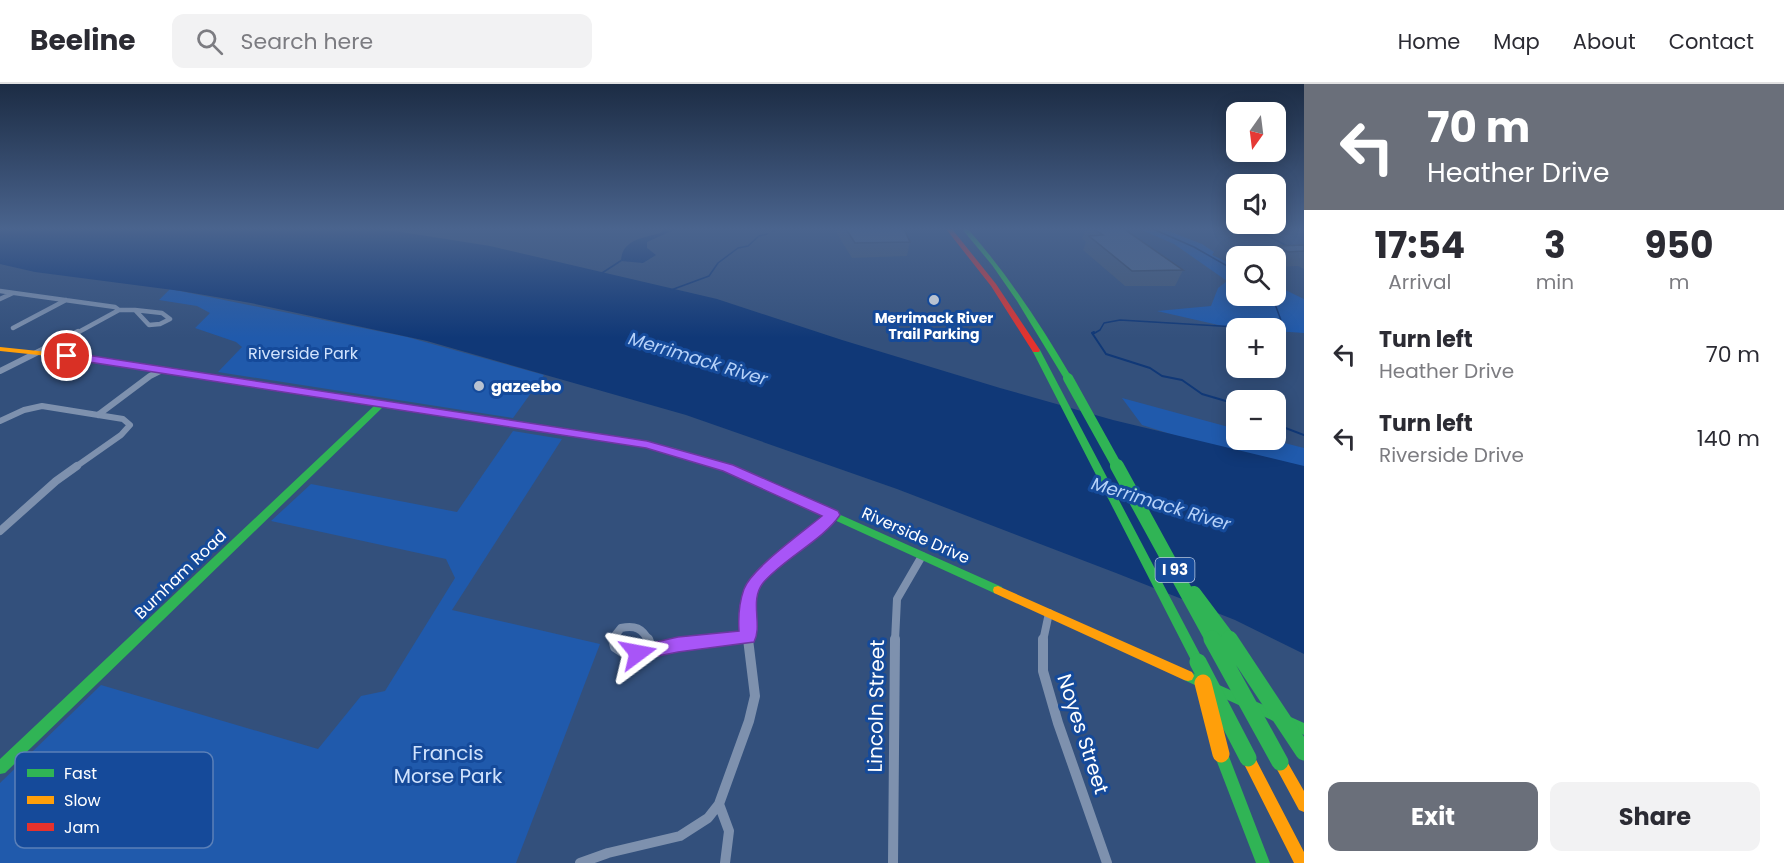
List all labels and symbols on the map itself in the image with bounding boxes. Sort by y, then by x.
north arrow [1226,102,1286,162]
marker: Merrimack River Trail Parking [927,293,941,307]
place label: Merrimack River Trail Parking [875,308,993,344]
water label: Merrimack River [626,325,772,392]
pin [41,330,92,381]
park label: Riverside Park [248,342,359,365]
place label: gazeebo [491,375,561,398]
marker: gazeebo [472,379,486,393]
water label: Merrimack River [1089,470,1235,537]
street label: Riverside Drive [858,501,974,570]
street label: Burnham Road [129,525,231,624]
road number: I 93 [1156,558,1194,582]
position arrow [606,621,670,685]
street label: Lincoln Street [861,639,891,773]
street label: Noyes Street [1050,670,1116,798]
park label: Francis Morse Park [394,739,503,790]
legend [15,752,213,848]
text: Fast [64,762,97,785]
text: Slow [64,789,101,812]
text: Jam [64,816,100,839]

